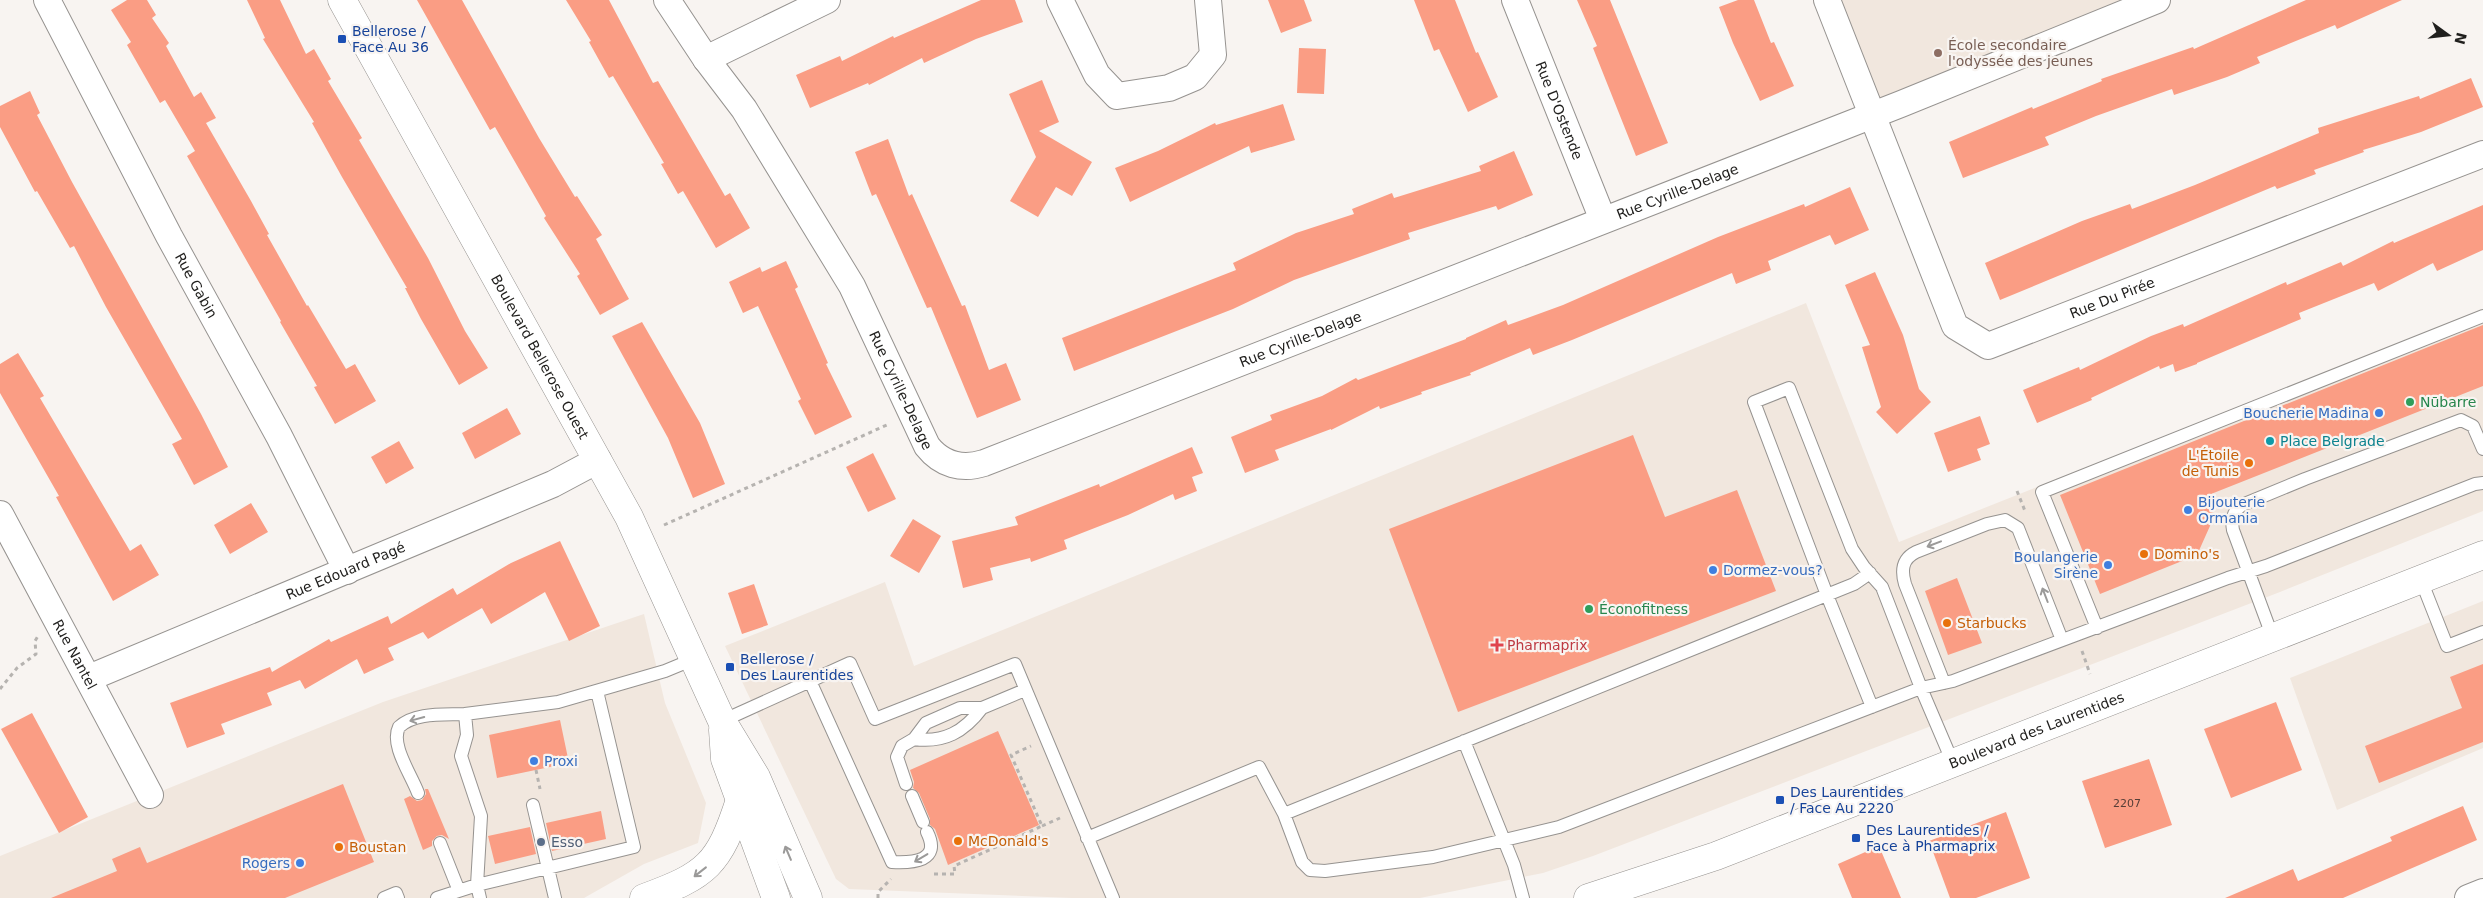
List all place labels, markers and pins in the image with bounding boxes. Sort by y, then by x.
place label: Bellerose / Face Au 36 [352,23,429,55]
marker: Bellerose / Face Au 36 [336,33,348,45]
place label: École secondaire l'odyssée des jeunes [1948,37,2093,69]
marker: École secondaire l'odyssée des jeunes [1932,47,1944,59]
place label: Nūbarre [2420,394,2476,410]
marker: Nūbarre [2404,396,2416,408]
place label: Boucherie Madina [2243,405,2369,421]
marker: Boucherie Madina [2373,407,2385,419]
place label: Place Belgrade [2280,433,2385,449]
marker: Place Belgrade [2264,435,2276,447]
place label: L'Étoile de Tunis [2182,447,2239,479]
marker: L'Étoile de Tunis [2243,457,2255,469]
place label: Bijouterie Ormania [2198,494,2265,526]
marker: Bijouterie Ormania [2182,504,2194,516]
place label: Domino's [2154,546,2219,562]
marker: Domino's [2138,548,2150,560]
place label: Boulangerie Sirène [2014,549,2098,581]
marker: Boulangerie Sirène [2102,559,2114,571]
place label: Dormez-vous? [1723,562,1823,578]
marker: Dormez-vous? [1707,564,1719,576]
place label: Éconofitness [1599,601,1688,617]
marker: Éconofitness [1583,603,1595,615]
place label: Starbucks [1957,615,2027,631]
marker: Starbucks [1941,617,1953,629]
place label: Pharmaprix [1507,637,1587,653]
marker: Pharmaprix [1491,639,1503,651]
place label: Bellerose / Des Laurentides [740,651,854,683]
marker: Bellerose / Des Laurentides [724,661,736,673]
place label: Proxi [544,753,578,769]
marker: Proxi [528,755,540,767]
place label: Des Laurentides / Face Au 2220 [1790,784,1904,816]
marker: Des Laurentides / Face Au 2220 [1774,794,1786,806]
place label: Des Laurentides / Face à Pharmaprix [1866,822,1996,854]
marker: Des Laurentides / Face à Pharmaprix [1850,832,1862,844]
place label: McDonald's [968,833,1049,849]
place label: Esso [551,834,583,850]
marker: McDonald's [952,835,964,847]
marker: Esso [535,836,547,848]
place label: Boustan [349,839,406,855]
marker: Boustan [333,841,345,853]
place label: Rogers [242,855,290,871]
marker: Rogers [294,857,306,869]

